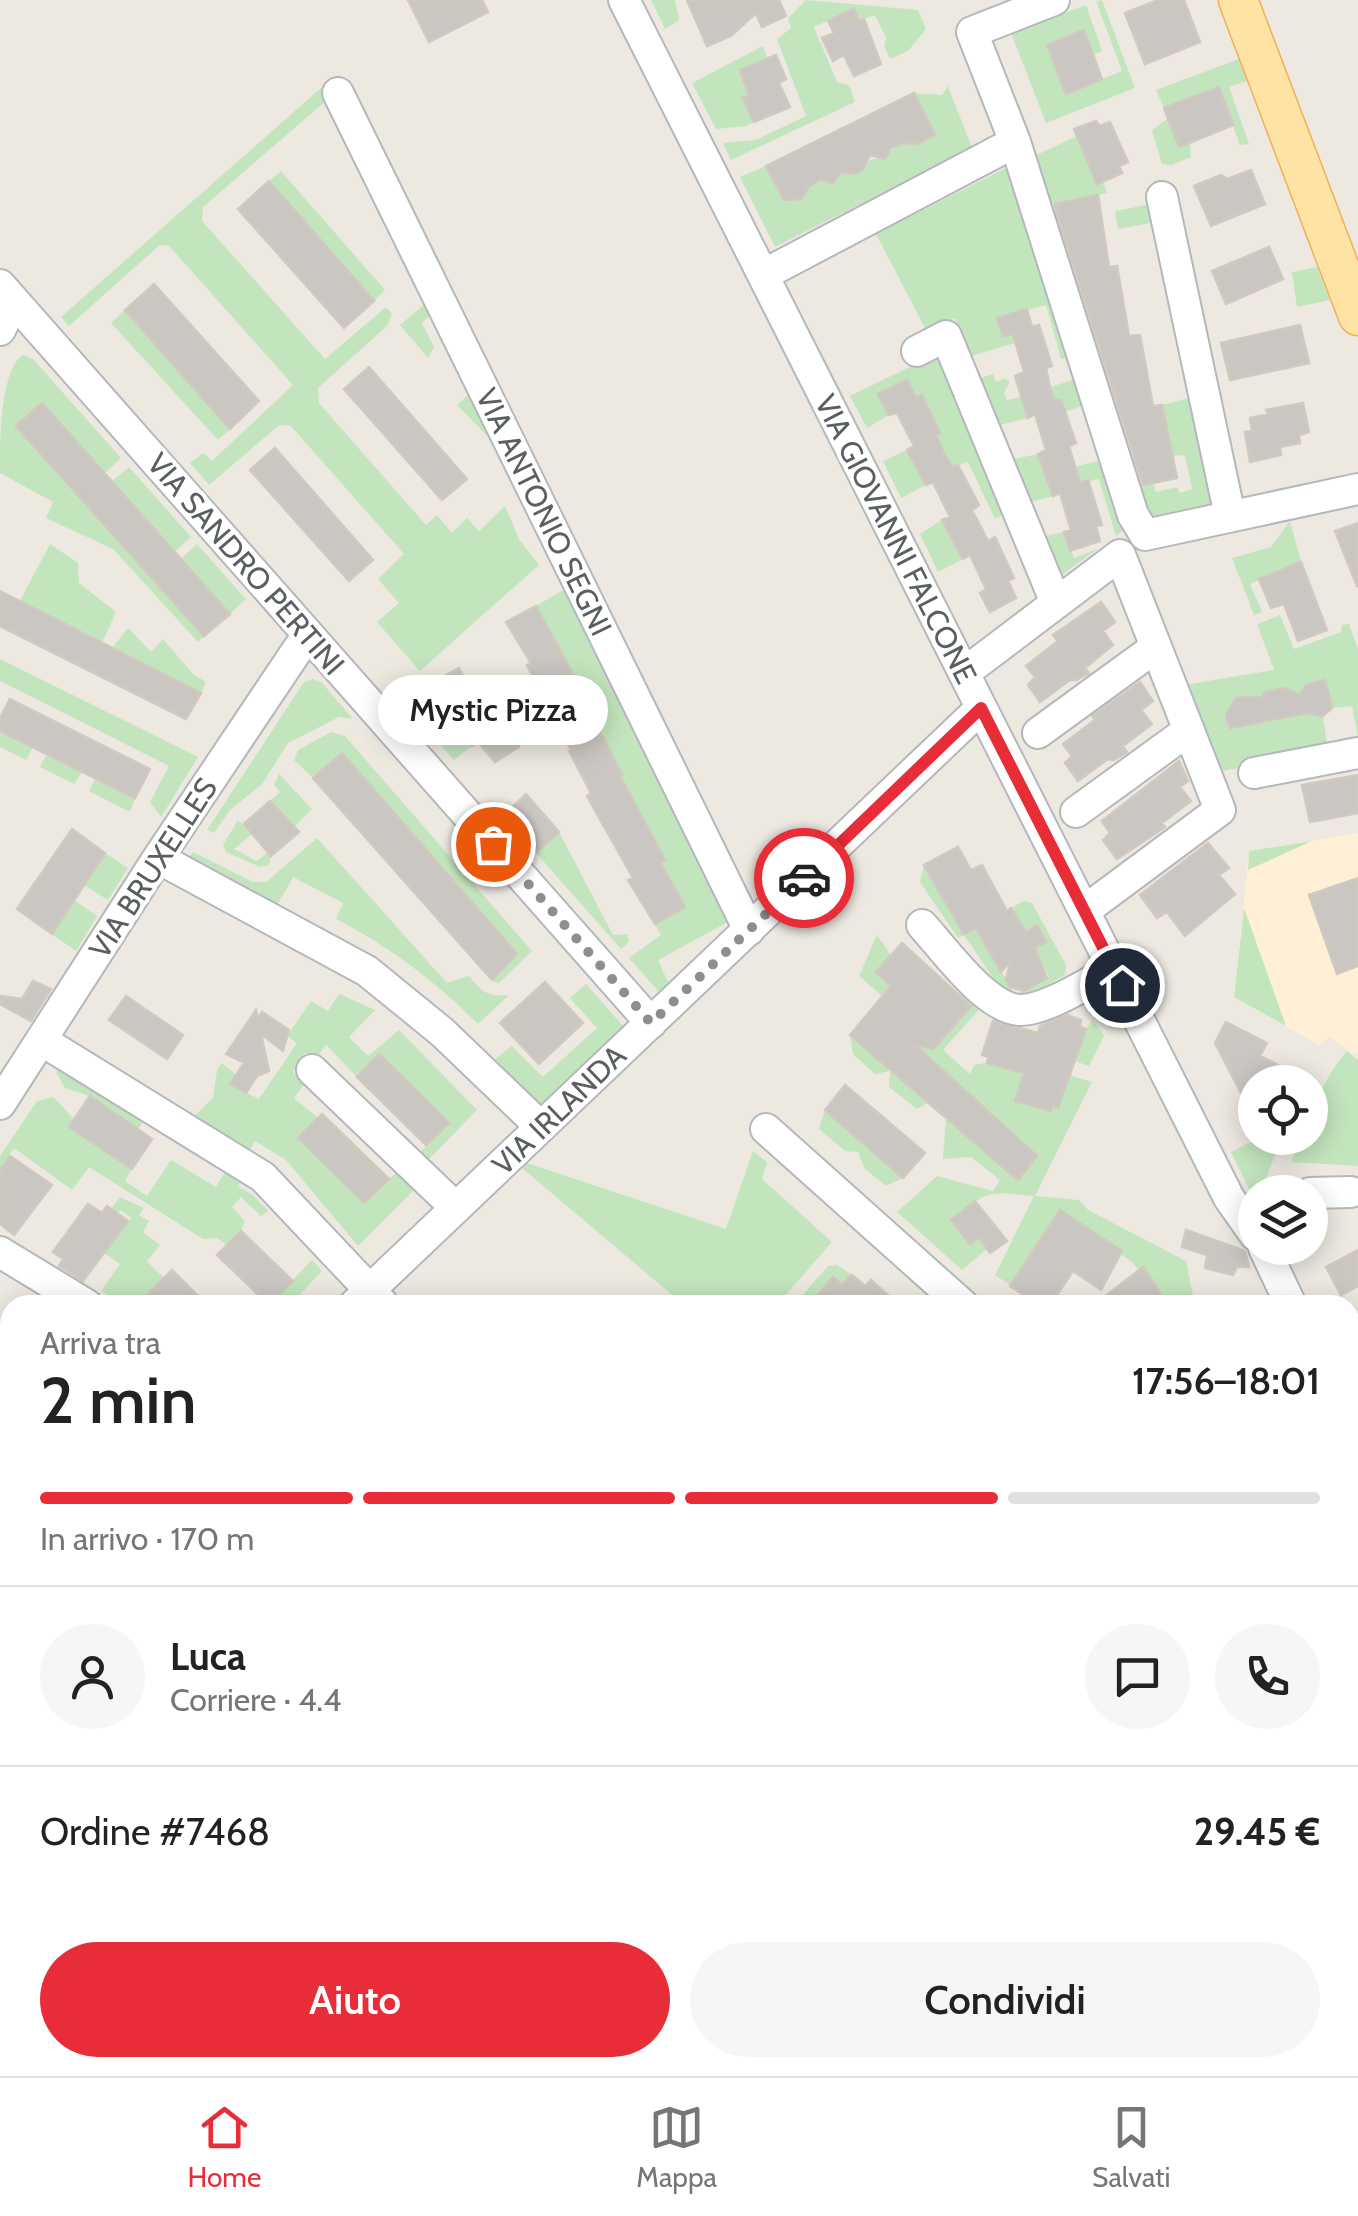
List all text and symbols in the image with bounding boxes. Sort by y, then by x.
street label: VIA ANTONIO SEGNI [468,382,620,642]
street label: VIA GIOVANNI FALCONE [807,388,985,690]
street label: VIA SANDRO PERTINI [140,445,352,683]
callout: Mystic Pizza [378,674,608,744]
text: Mystic Pizza [409,690,577,729]
street label: VIA BRUXELLES [81,771,225,965]
pin [451,802,536,887]
icon: bag [466,817,521,872]
courier [754,828,854,928]
icon: car [777,851,832,906]
pin [1080,943,1165,1028]
icon: home [1095,958,1150,1013]
street label: VIA IRLANDA [484,1037,634,1183]
map controls [1238,1065,1328,1265]
button: locate [1238,1065,1328,1155]
button: layers [1238,1175,1328,1265]
text: Arriva tra [40,1323,161,1362]
text: 17:56–18:01 [1132,1357,1320,1404]
text: 2 min [40,1360,197,1439]
text: In arrivo · 170 m [40,1519,254,1558]
button: person [40,1624,145,1729]
button: chat [1085,1624,1190,1729]
button: phone [1215,1624,1320,1729]
text: Luca [170,1633,246,1680]
text: Corriere · 4.4 [170,1680,342,1719]
text: Ordine #7468 [40,1808,270,1855]
text: 29.45 € [1194,1808,1320,1855]
button: Aiuto [40,1942,670,2057]
button: Condividi [690,1942,1320,2057]
tab: Home [188,2100,261,2194]
tab: Mappa [636,2100,717,2194]
tab: Salvati [1092,2100,1170,2194]

